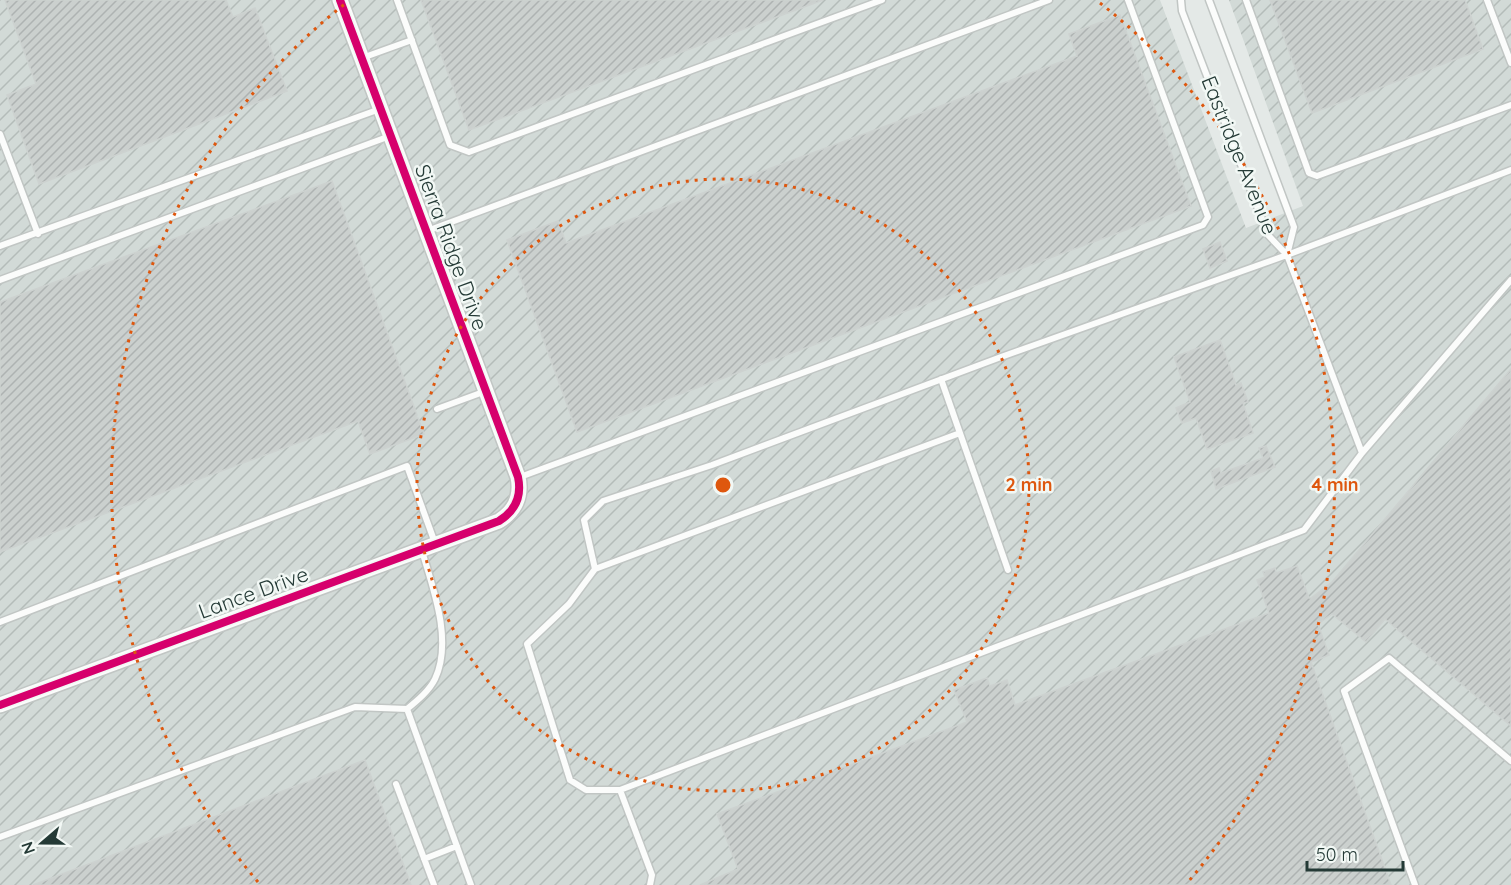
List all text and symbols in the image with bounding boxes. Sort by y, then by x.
street label: Eastridge Avenue [1196,72,1284,238]
street label: Sierra Ridge Drive [410,160,494,334]
text: 2 min [1006,473,1052,496]
text: 4 min [1311,473,1359,496]
centre of rings [713,475,733,495]
street label: Lance Drive [194,560,312,624]
north arrow [12,813,72,873]
scale bar [1307,834,1403,872]
text: N [16,839,39,857]
text: 50 m [1316,843,1358,866]

